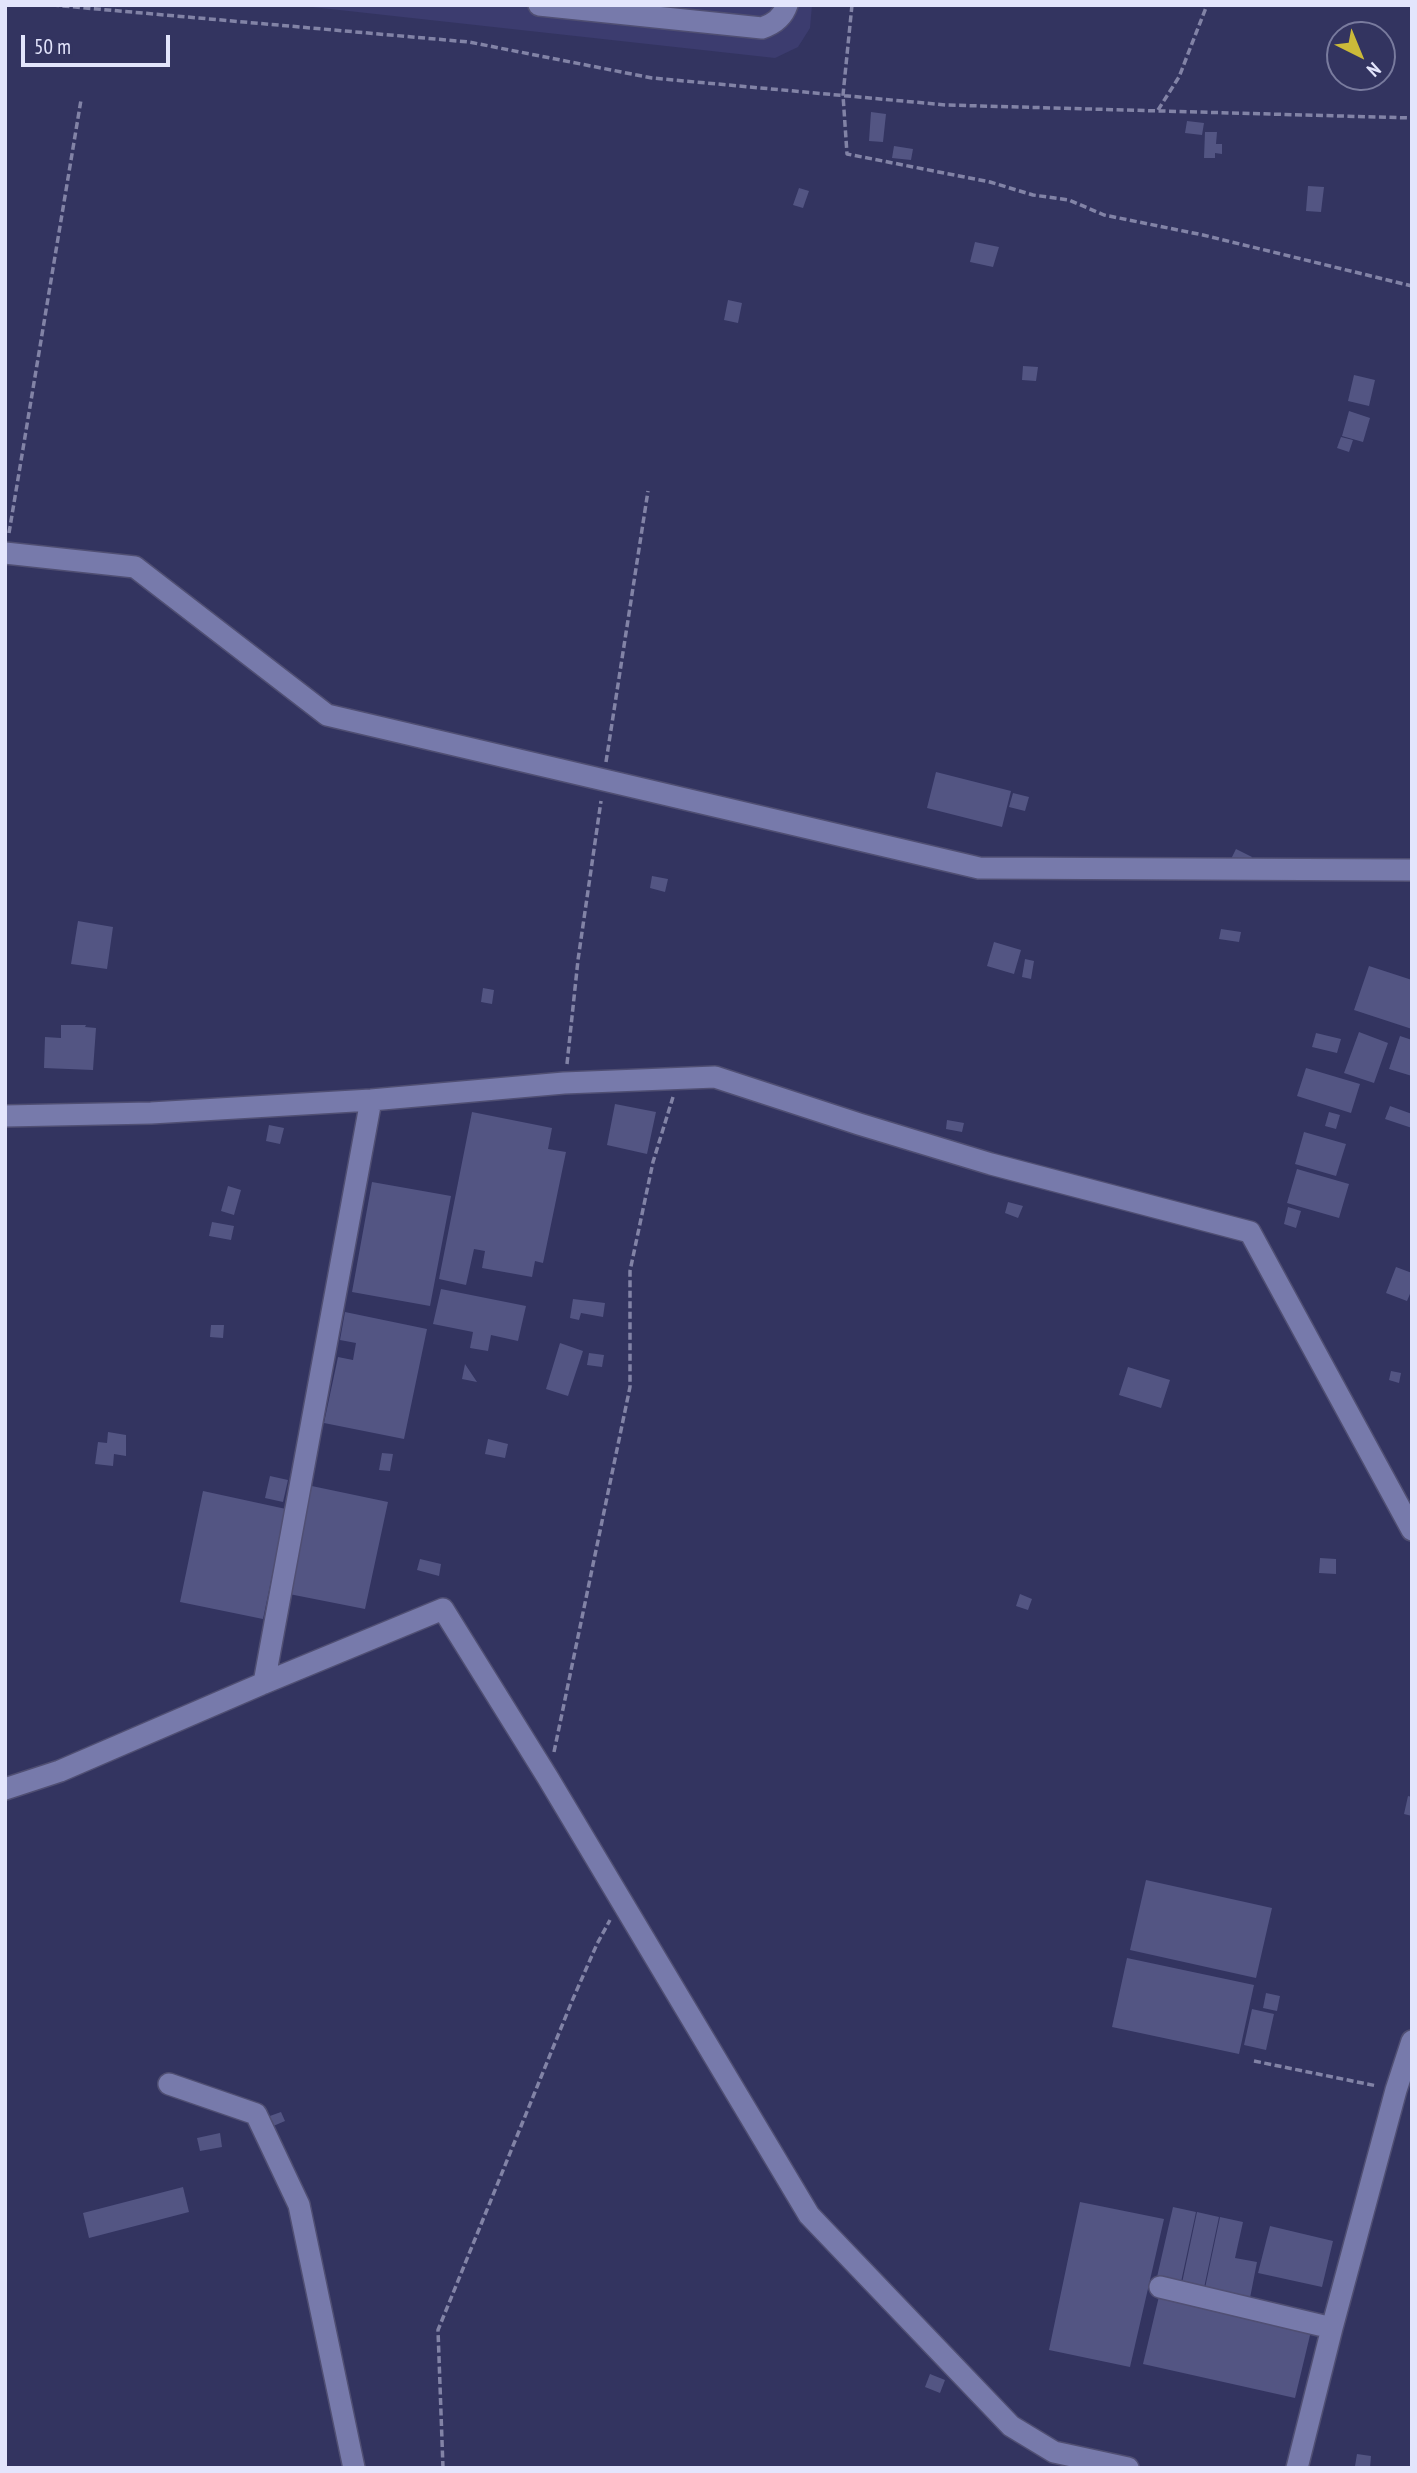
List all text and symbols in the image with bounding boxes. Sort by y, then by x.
scale bar [24,21,173,65]
north arrow [1326,21,1396,91]
text: 50 m [34,33,71,60]
text: N [1362,58,1386,82]

